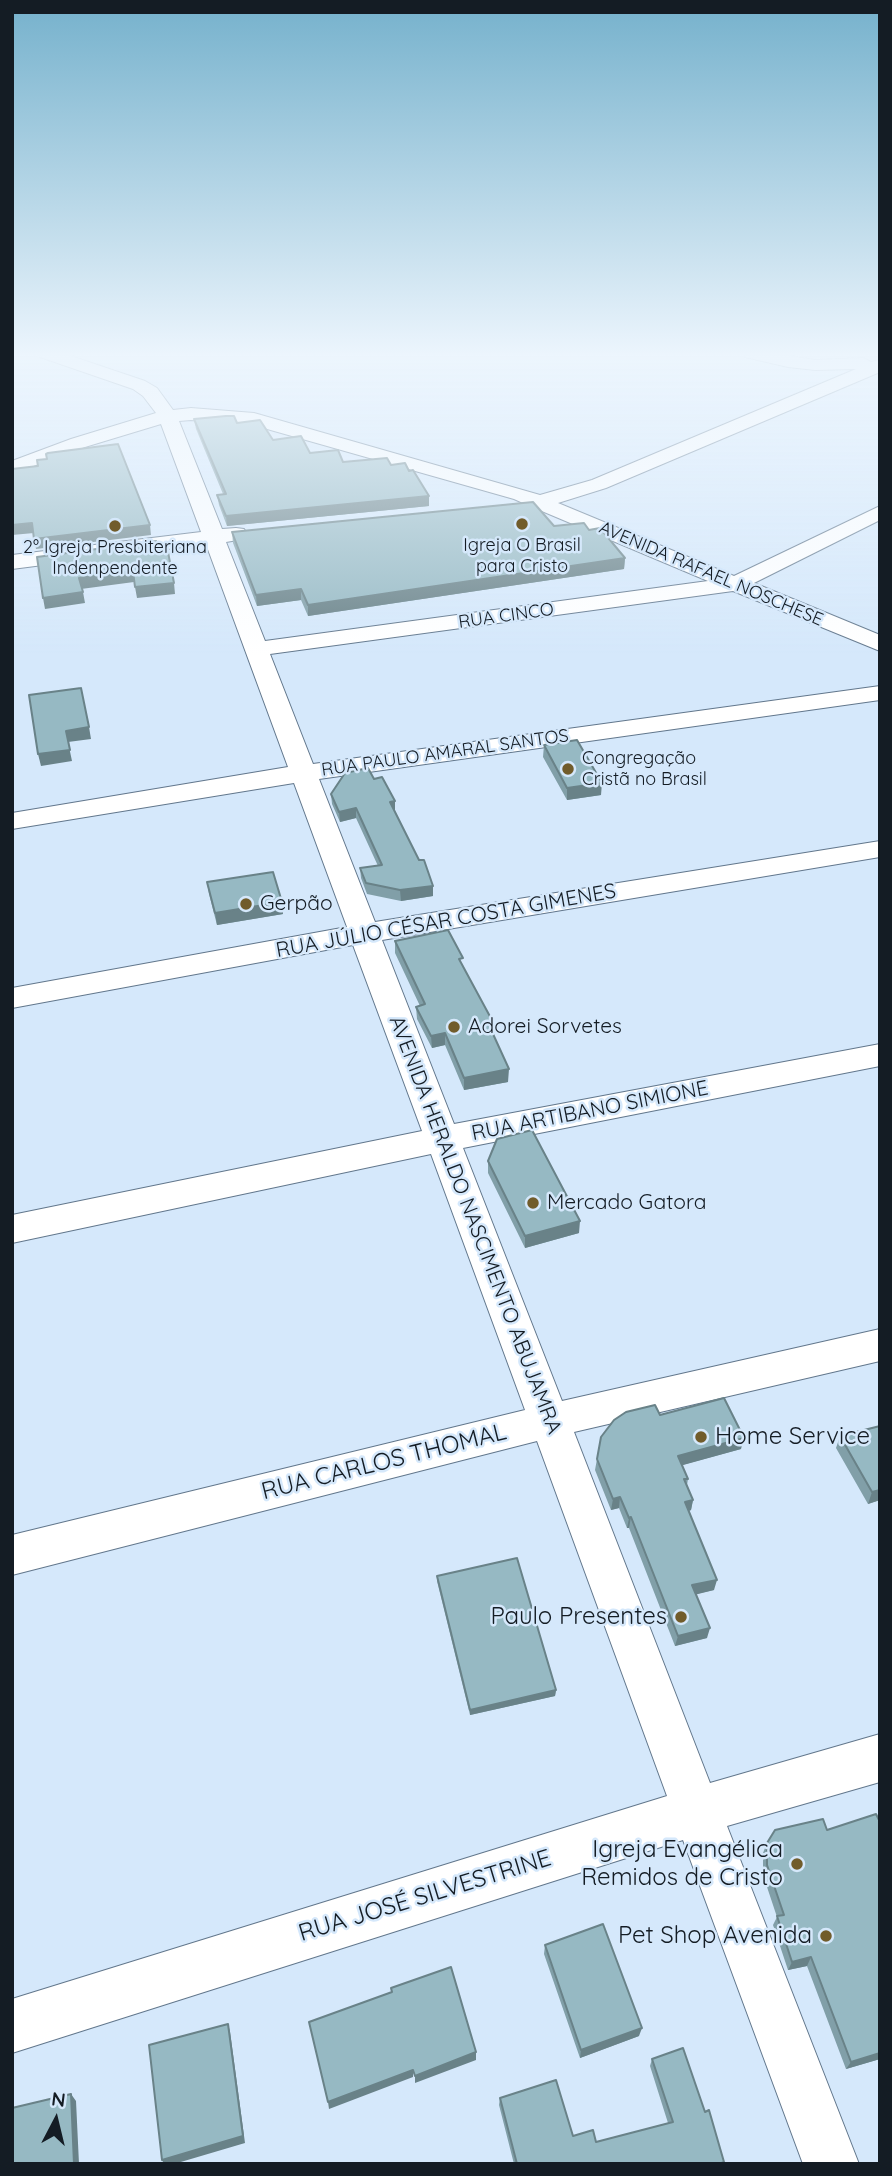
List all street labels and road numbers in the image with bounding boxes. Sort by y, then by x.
street label: AVENIDA RAFAEL NOSCHESE [596,517,826,631]
street label: RUA CINCO [457,599,555,633]
street label: RUA PAULO AMARAL SANTOS [320,725,570,781]
street label: RUA JÚLIO CÉSAR COSTA GIMENES [274,879,618,963]
street label: AVENIDA HERALDO NASCIMENTO ABUJAMRA [383,1012,567,1438]
street label: RUA ARTIBANO SIMIONE [469,1076,711,1146]
street label: RUA CARLOS THOMAL [259,1418,509,1506]
street label: RUA JOSÉ SILVESTRINE [295,1844,555,1948]

